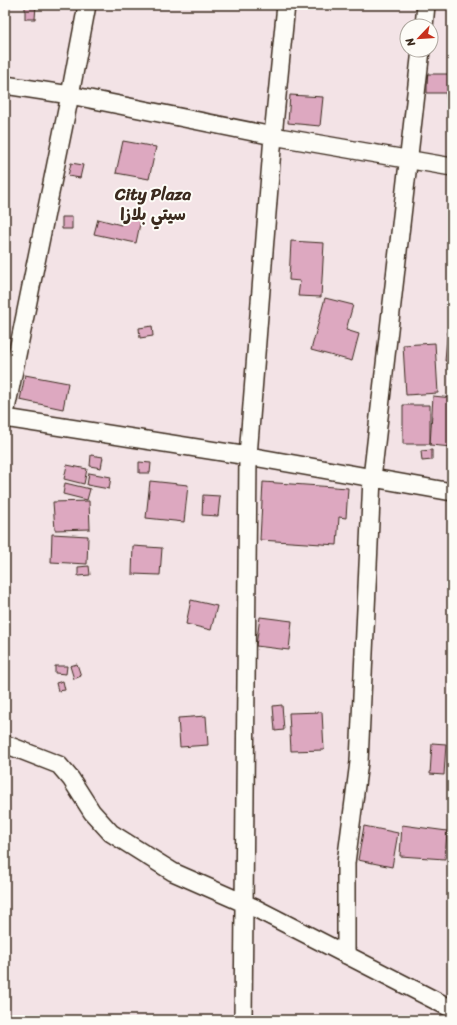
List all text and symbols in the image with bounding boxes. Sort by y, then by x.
north arrow [399,18,439,58]
text: N [400,34,421,50]
district label: City Plaza سيتي بلازا [114,179,191,230]

